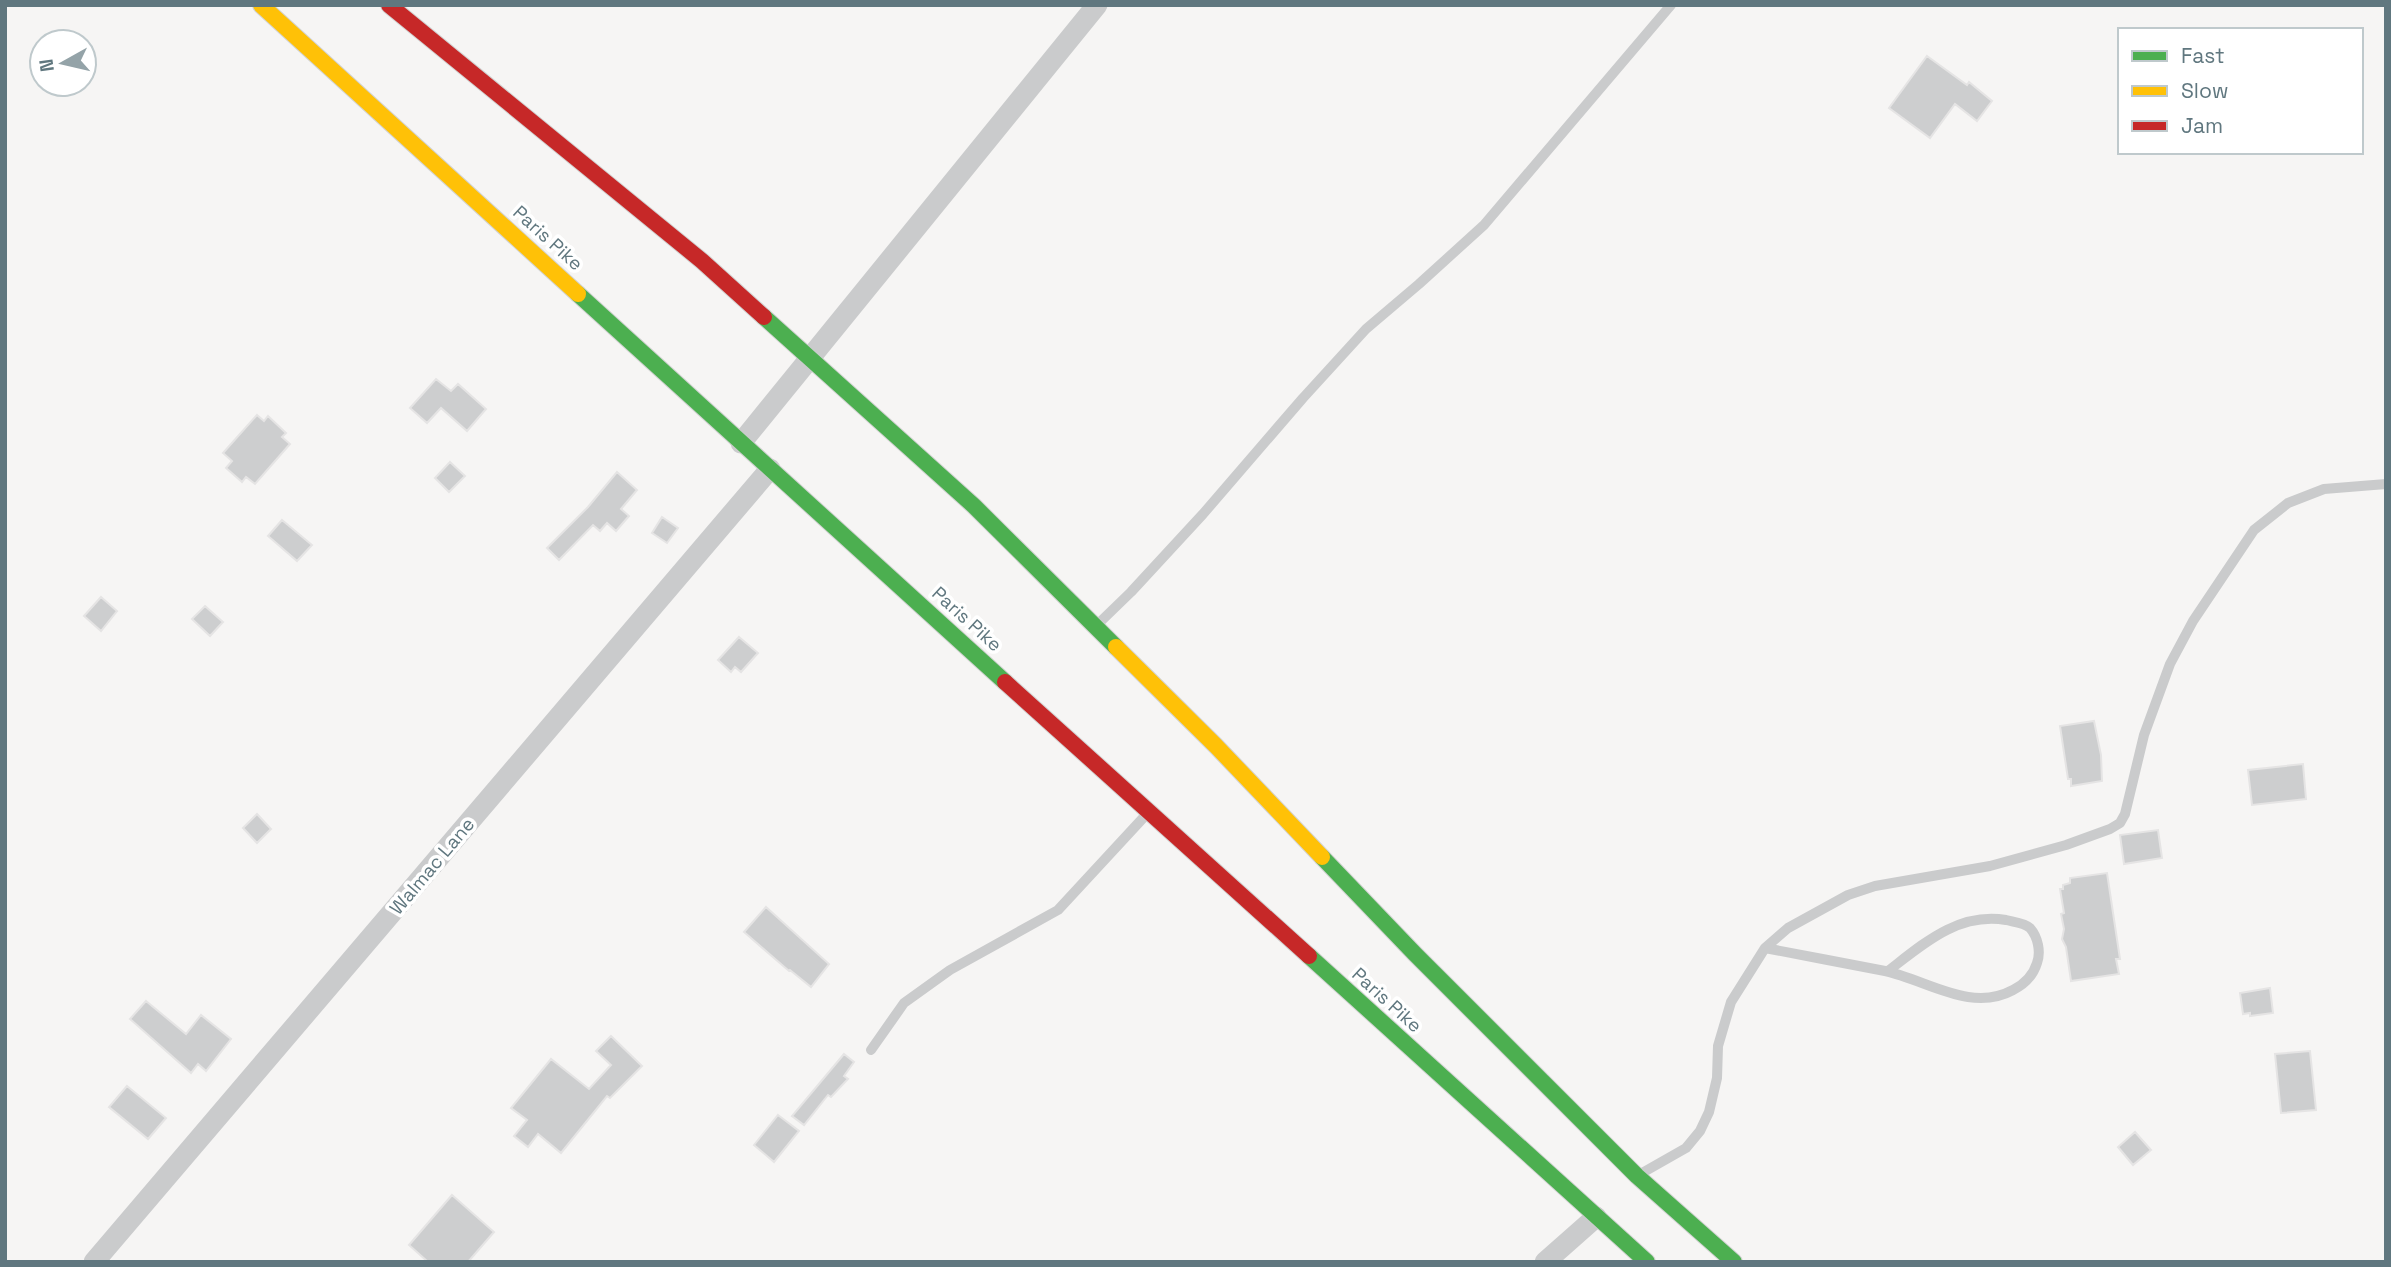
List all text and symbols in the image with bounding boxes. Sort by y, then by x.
north arrow [28,28,98,98]
legend [2118,28,2363,154]
text: Fast [2181,42,2225,69]
text: N [33,57,60,73]
text: Slow [2181,77,2229,104]
text: Jam [2181,112,2223,139]
street label: Paris Pike [508,200,588,276]
street label: Paris Pike [927,581,1007,657]
street label: Walmac Lane [384,812,480,920]
street label: Paris Pike [1347,962,1427,1038]

